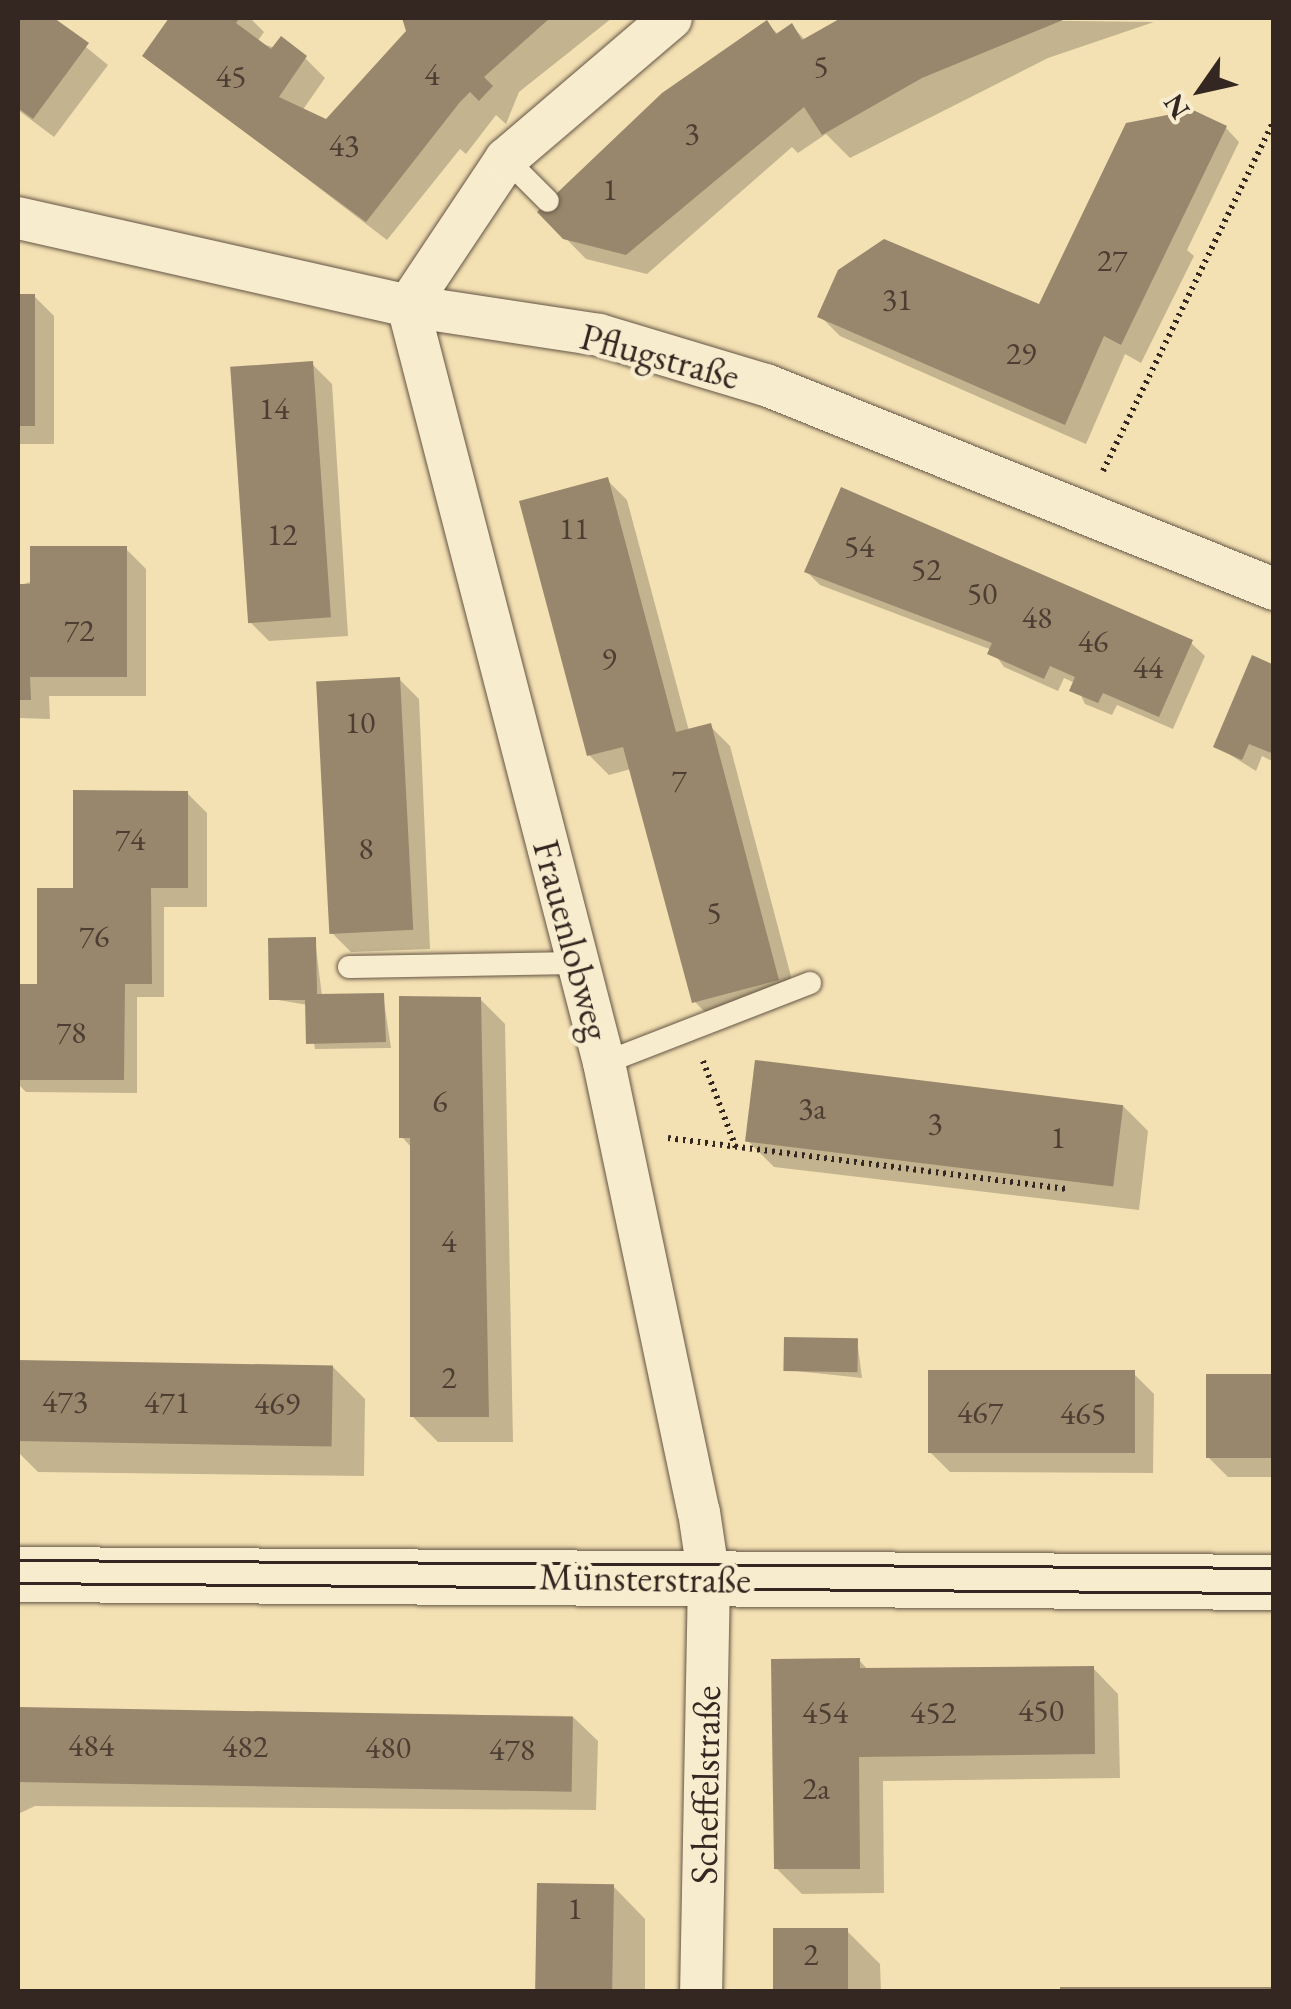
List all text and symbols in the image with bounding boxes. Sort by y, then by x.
north arrow [1151,40,1251,140]
house number: 5 [813,47,829,85]
house number: 4 [424,55,440,93]
house number: 45 [216,57,246,95]
text: N [1155,87,1197,126]
house number: 3 [684,114,700,152]
house number: 43 [329,126,359,164]
house number: 1 [602,170,618,208]
house number: 27 [1097,241,1127,279]
house number: 31 [882,280,912,318]
street label: Pflugstraße [575,313,745,399]
house number: 29 [1006,334,1036,372]
house number: 14 [259,389,289,427]
house number: 11 [559,509,589,547]
house number: 12 [267,515,297,553]
house number: 54 [844,527,874,565]
house number: 52 [911,550,941,588]
house number: 50 [967,574,997,612]
house number: 48 [1022,598,1052,636]
house number: 72 [64,611,94,649]
house number: 46 [1078,622,1108,660]
house number: 9 [601,639,617,677]
house number: 44 [1133,648,1163,686]
house number: 10 [345,703,375,741]
house number: 7 [671,761,687,799]
house number: 74 [115,820,145,858]
house number: 8 [358,829,374,867]
street label: Frauenlobweg [523,835,621,1045]
house number: 5 [706,893,722,931]
house number: 76 [79,917,109,955]
house number: 78 [56,1013,86,1051]
house number: 6 [432,1082,448,1120]
house number: 3a [798,1089,826,1127]
house number: 3 [927,1104,943,1142]
house number: 1 [1050,1118,1066,1156]
house number: 4 [441,1222,457,1260]
house number: 2 [441,1358,457,1396]
house number: 473 [42,1382,88,1420]
house number: 471 [144,1383,190,1421]
house number: 469 [254,1384,300,1422]
house number: 467 [957,1393,1003,1431]
house number: 465 [1060,1394,1106,1432]
street label: Münsterstraße [539,1553,751,1603]
street label: Scheffelstraße [680,1685,730,1885]
house number: 450 [1018,1691,1064,1729]
house number: 454 [802,1693,848,1731]
house number: 452 [910,1693,956,1731]
house number: 484 [68,1726,114,1764]
house number: 482 [222,1727,268,1765]
house number: 480 [365,1728,411,1766]
house number: 478 [489,1730,535,1768]
house number: 2a [802,1769,830,1807]
house number: 1 [567,1889,583,1927]
house number: 2 [803,1935,819,1973]

